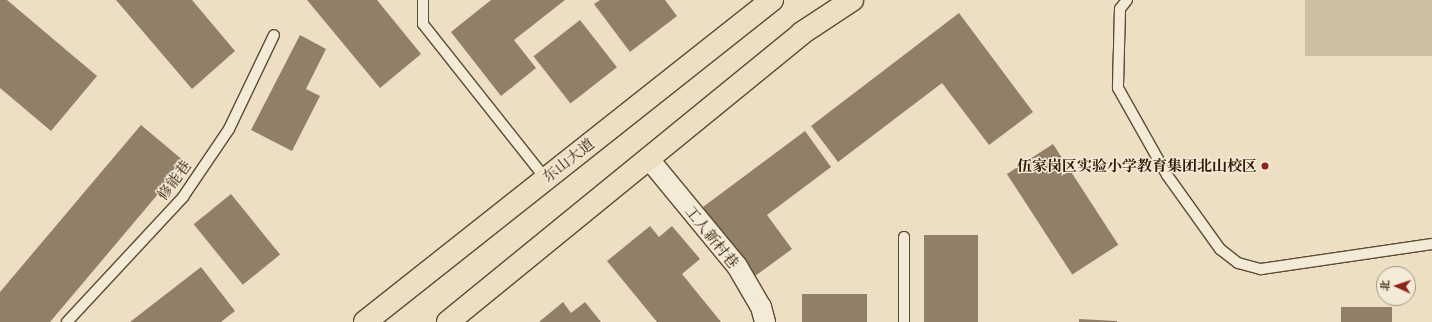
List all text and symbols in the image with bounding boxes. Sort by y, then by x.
street label: 东山大道 [539,134,597,186]
street label: 修能巷 [153,157,195,203]
place label: 伍家岗区实验小学教育集团北山校区 [1017,157,1257,175]
marker: 伍家岗区实验小学教育集团北山校区 [1260,161,1270,171]
street label: 工人新村巷 [681,202,743,272]
north arrow [1376,266,1416,306]
text: 北 [1377,280,1393,291]

